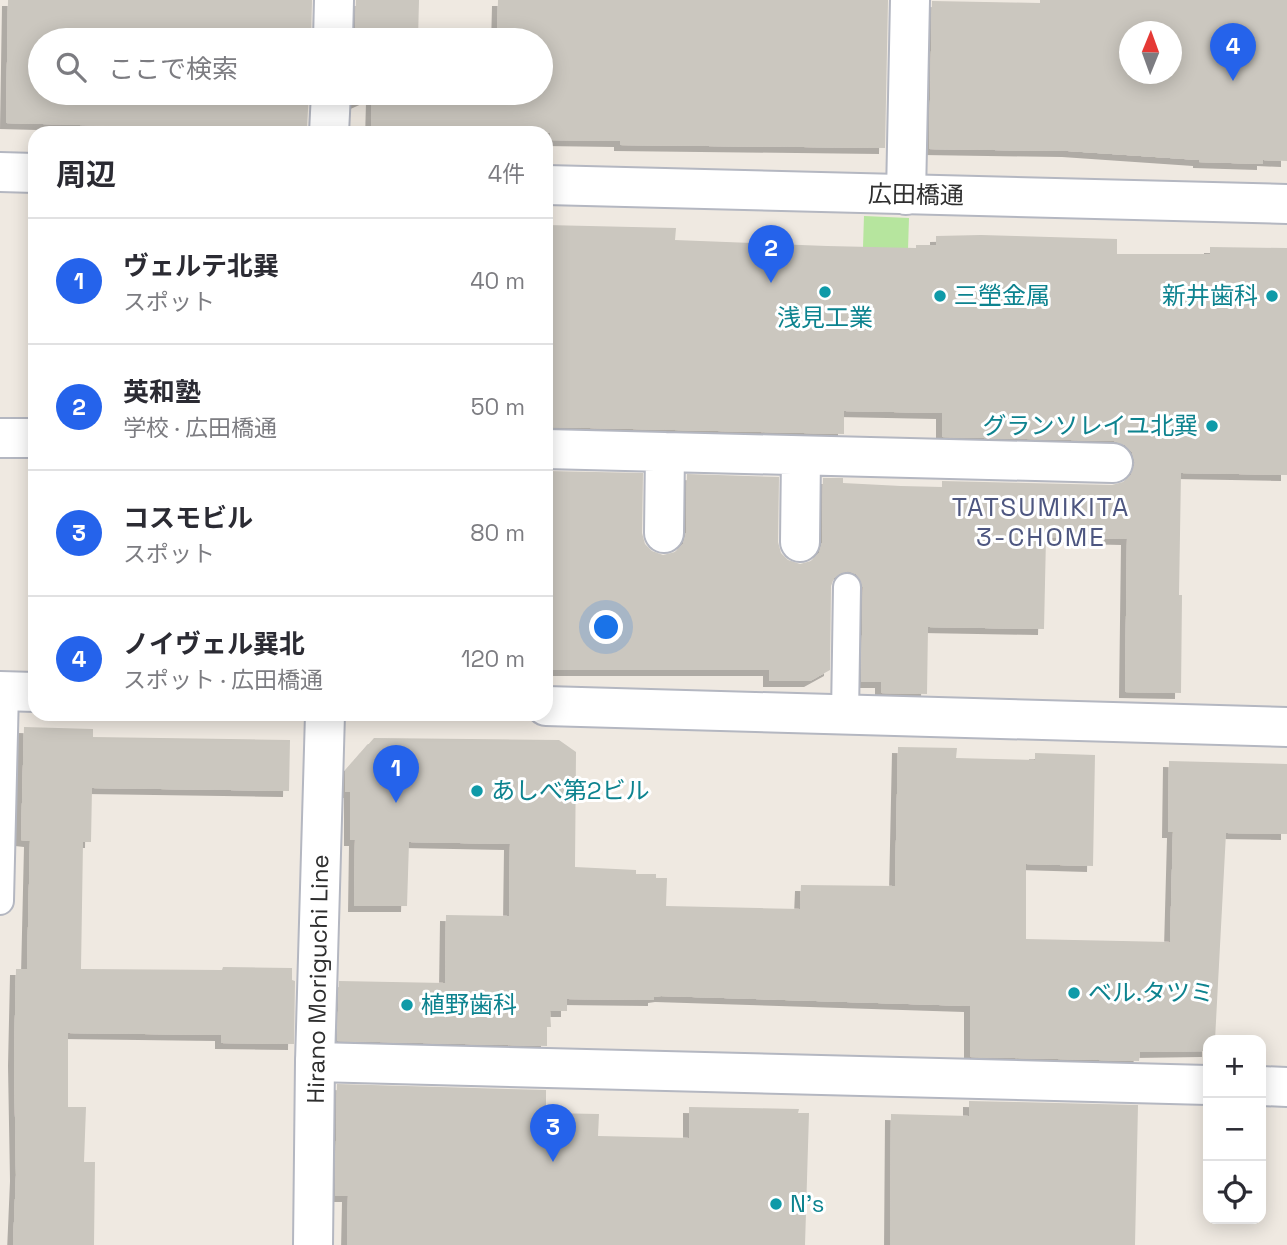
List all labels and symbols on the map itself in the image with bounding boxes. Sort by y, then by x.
north arrow [1119,21,1182,84]
pin: 4 [1210,23,1256,81]
street label: 広田橋通 [868,178,964,211]
pin: 2 [748,225,794,283]
place label: 三塋金属 [954,280,1050,311]
place label: 新井歯科 [1162,280,1258,311]
marker: 浅見工業 [817,284,833,300]
marker: 三塋金属 [932,288,948,304]
marker: 新井歯科 [1264,288,1280,304]
place label: 浅見工業 [777,302,873,333]
place label: グランソレイユ北巽 [982,410,1198,441]
marker: グランソレイユ北巽 [1204,418,1220,434]
district label: TATSUMIKITA 3-CHOME [952,490,1130,554]
your location [589,610,623,644]
pin: 1 [373,745,419,803]
place label: あしべ第2ビル [491,775,649,806]
marker: あしべ第2ビル [469,783,485,799]
street label: Hirano Moriguchi Line [300,854,335,1104]
place label: ベル.タツミ [1088,977,1214,1008]
marker: ベル.タツミ [1066,985,1082,1001]
place label: 植野歯科 [421,989,517,1020]
marker: 植野歯科 [399,997,415,1013]
pin: 3 [530,1104,576,1162]
place label: N's [790,1188,825,1219]
marker: N's [768,1196,784,1212]

